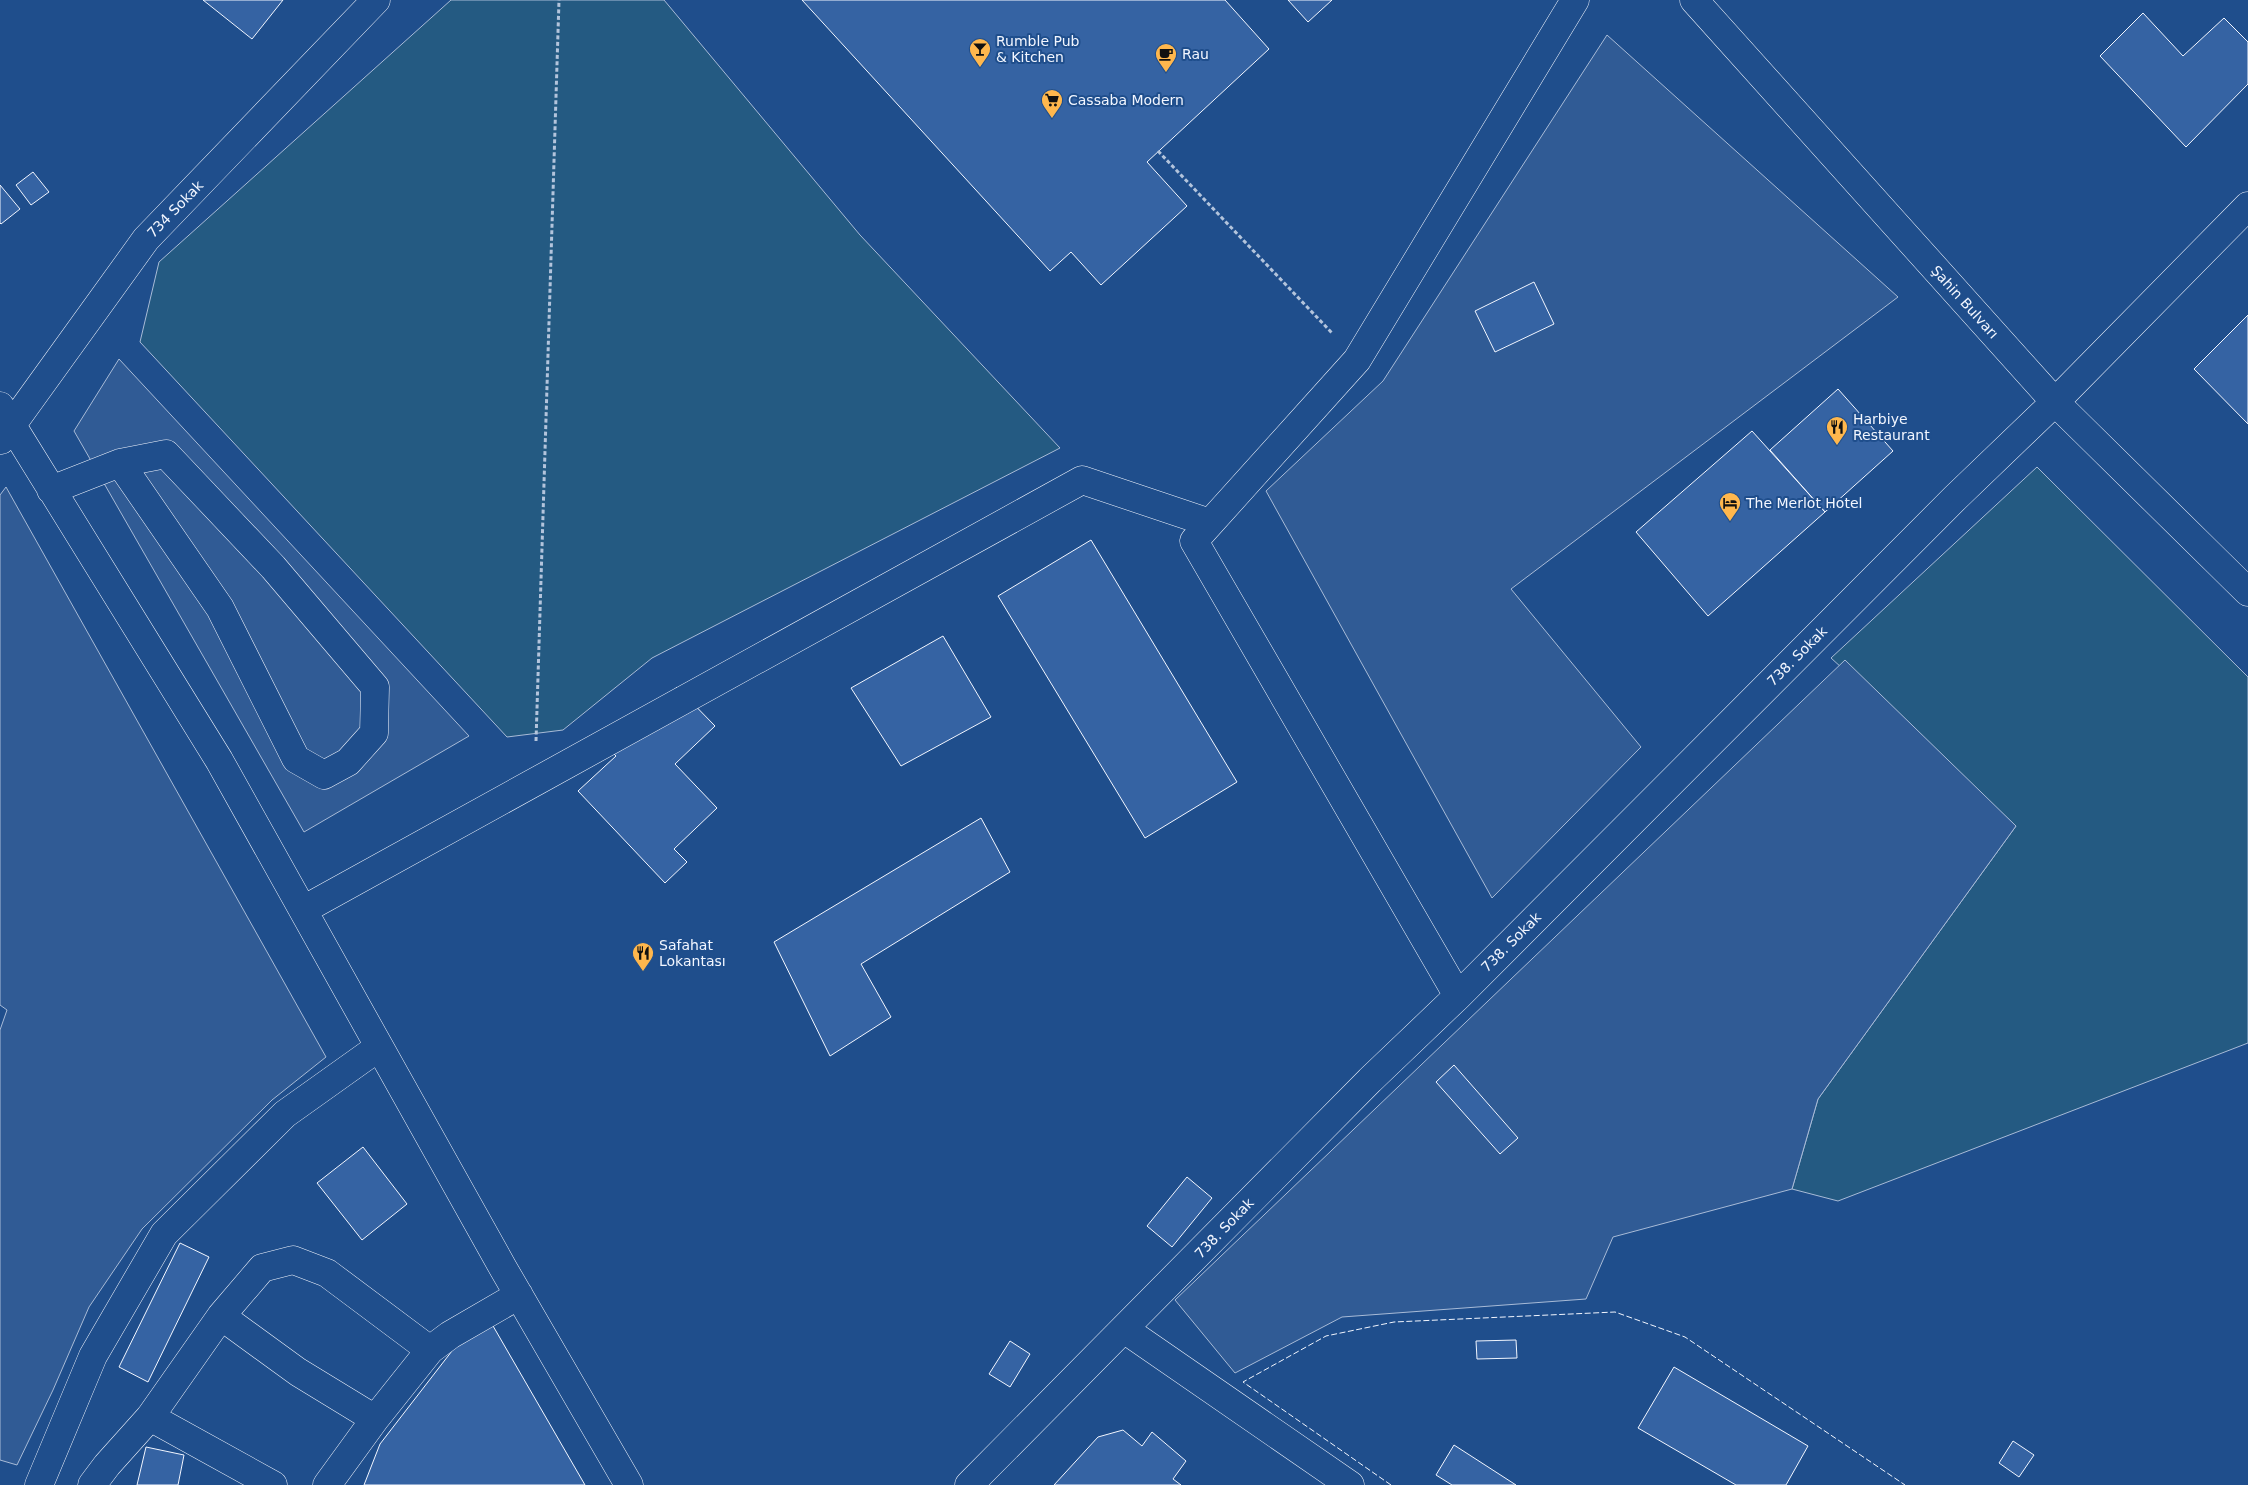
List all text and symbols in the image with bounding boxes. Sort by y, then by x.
place label: Rumble Pub & Kitchen [996,33,1080,65]
bar icon: Rumble Pub & Kitchen [968,37,992,68]
cafe icon: Rau [1154,42,1178,73]
place label: Rau [1182,46,1209,62]
supermarket icon: Cassaba Modern [1040,88,1064,119]
place label: Cassaba Modern [1068,92,1184,108]
street label: 734 Sokak [144,176,207,241]
street label: Şahin Bulvarı [1928,262,2002,342]
place label: Harbiye Restaurant [1853,411,1930,443]
restaurant icon: Harbiye Restaurant [1825,415,1849,446]
hotel icon: The Merlot Hotel [1718,491,1742,522]
place label: The Merlot Hotel [1745,495,1862,511]
street label: 738. Sokak [1764,622,1831,689]
street label: 738. Sokak [1478,908,1545,975]
place label: Safahat Lokantası [659,937,726,969]
restaurant icon: Safahat Lokantası [631,941,655,972]
street label: 738. Sokak [1191,1194,1257,1261]

